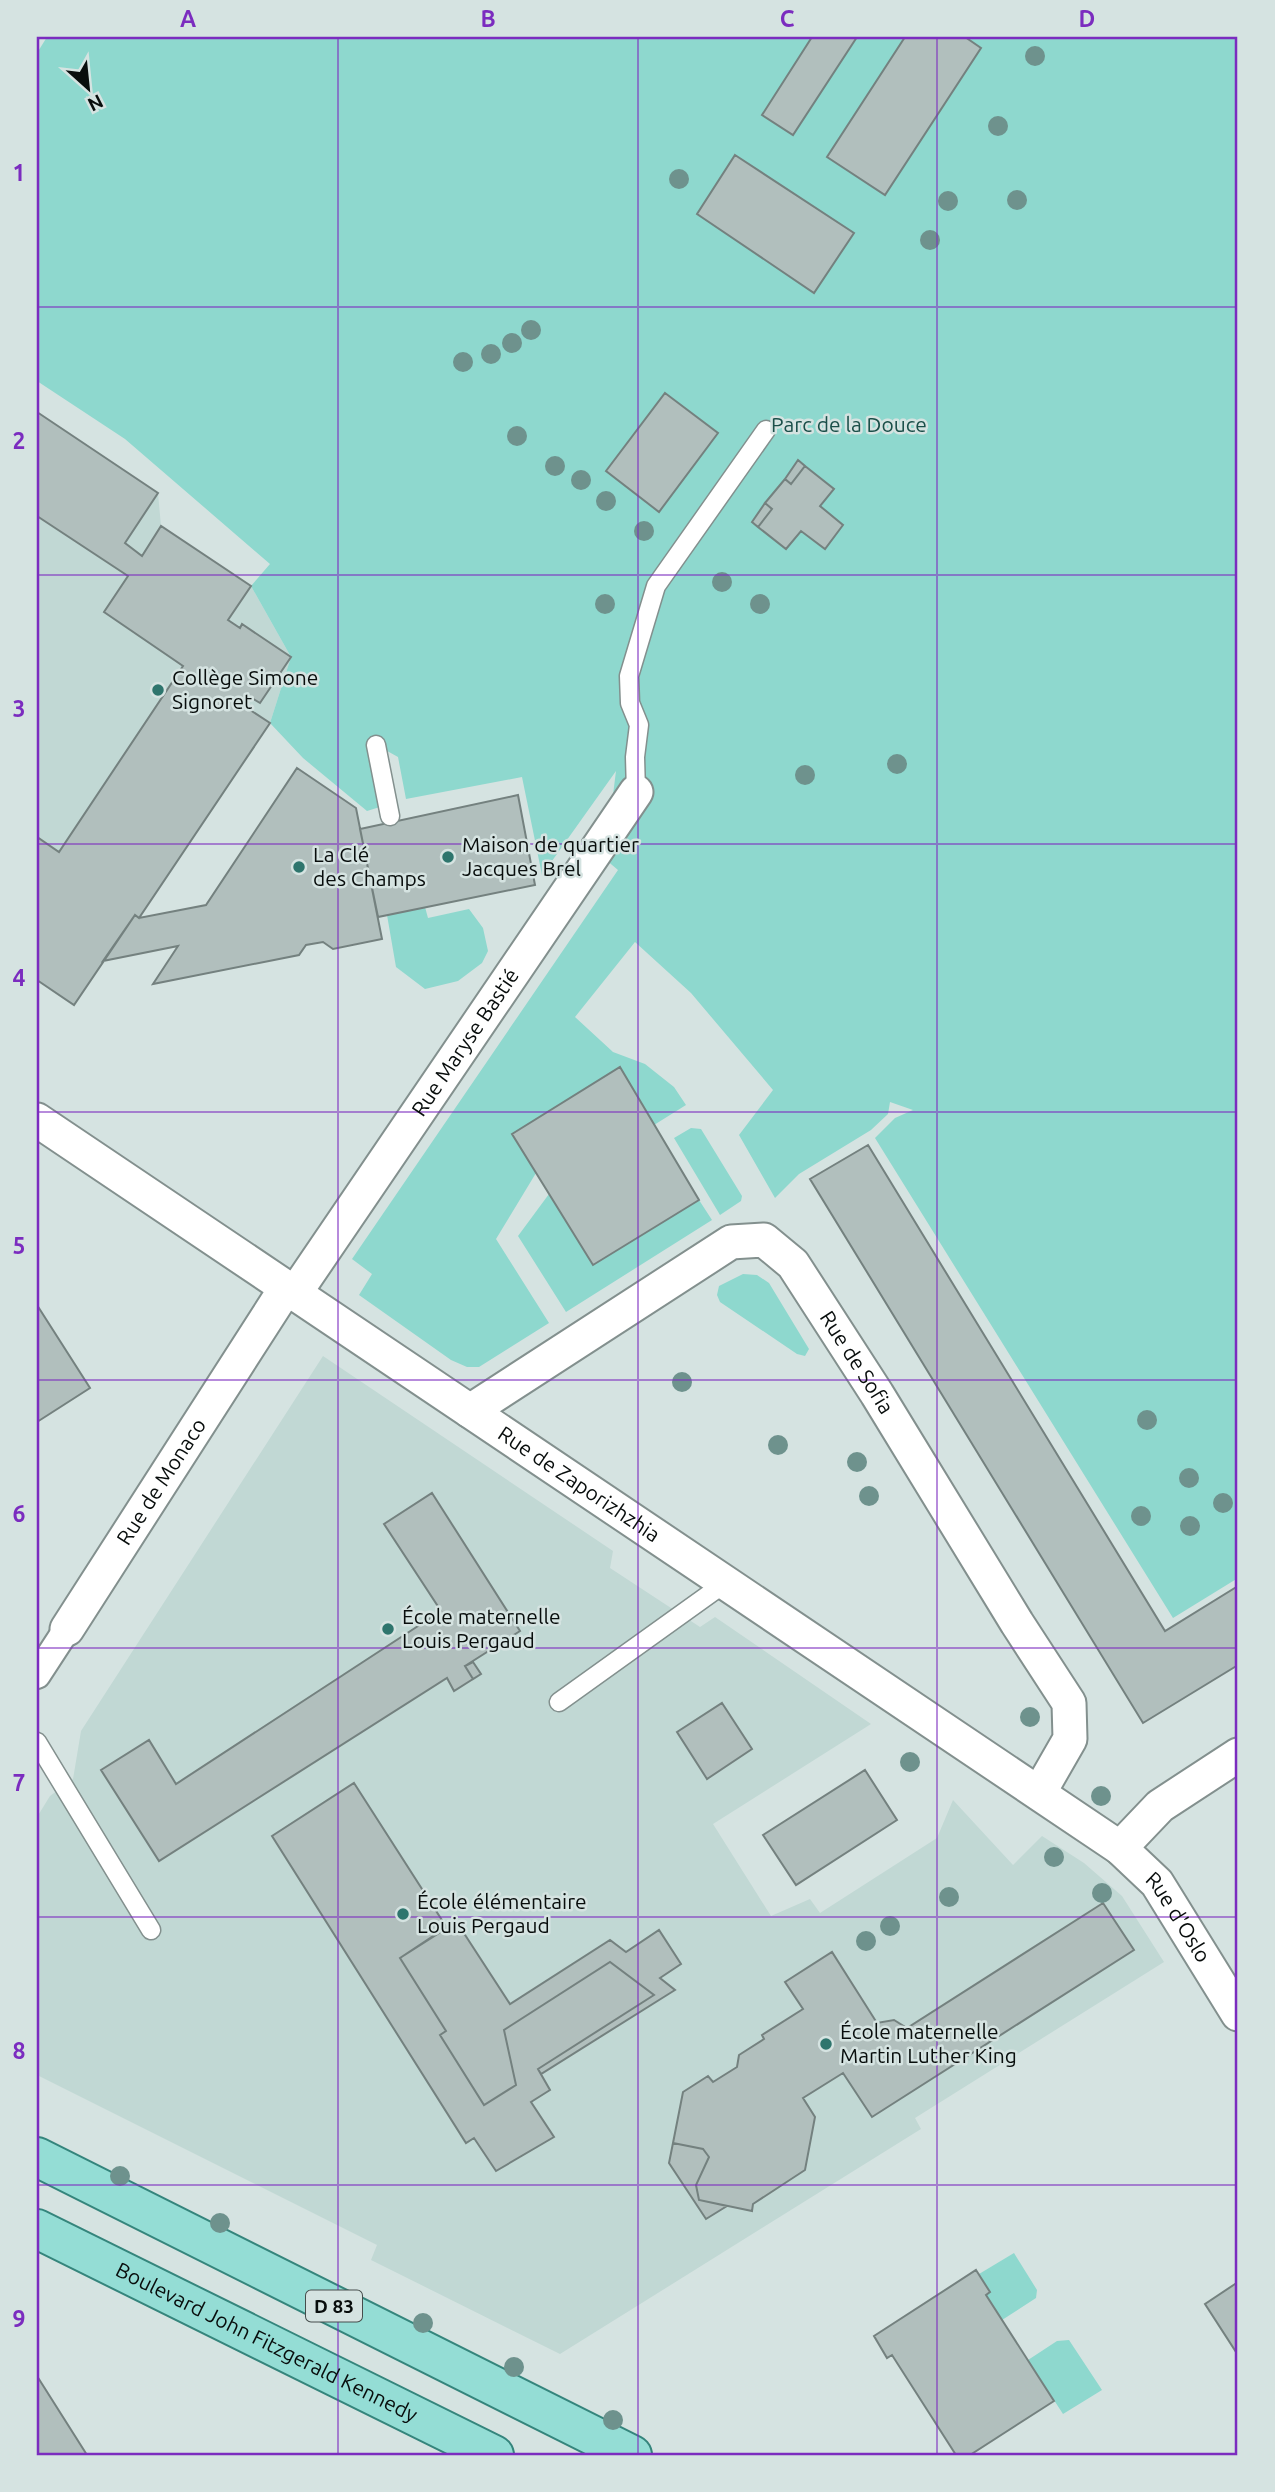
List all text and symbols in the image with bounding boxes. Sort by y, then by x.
text: A [180,6,196,31]
text: B [480,6,496,31]
text: C [780,6,795,31]
text: D [1079,6,1095,31]
north arrow [52,52,122,122]
text: N [84,90,107,116]
text: 1 [13,160,25,185]
park label: Parc de la Douce [771,412,927,436]
text: 2 [13,428,25,453]
place label: Collège Simone Signoret [172,665,318,713]
marker: Collège Simone Signoret [150,682,166,698]
text: 3 [13,696,25,721]
place label: Maison de quartier Jacques Brel [462,832,639,880]
place label: La Clé des Champs [313,842,426,890]
marker: Maison de quartier Jacques Brel [440,849,456,865]
marker: La Clé des Champs [291,859,307,875]
street label: Rue Maryse Bastié [406,964,523,1120]
text: 4 [13,965,26,990]
text: 5 [13,1233,25,1258]
street label: Rue de Sofia [816,1306,899,1418]
street label: Rue de Monaco [111,1413,210,1549]
street label: Rue de Zaporizhzhia [494,1421,665,1546]
text: 6 [13,1501,26,1526]
place label: École maternelle Louis Pergaud [402,1604,561,1652]
marker: École maternelle Louis Pergaud [380,1621,396,1637]
text: 7 [13,1770,25,1795]
street label: Rue d'Oslo [1142,1866,1216,1966]
place label: École élémentaire Louis Pergaud [417,1889,587,1937]
marker: École élémentaire Louis Pergaud [395,1906,411,1922]
place label: École maternelle Martin Luther King [840,2019,1017,2067]
marker: École maternelle Martin Luther King [818,2036,834,2052]
text: 8 [13,2038,25,2063]
street label: Boulevard John Fitzgerald Kennedy [112,2257,422,2426]
road number: D 83 [306,2290,362,2322]
text: 9 [13,2306,25,2331]

